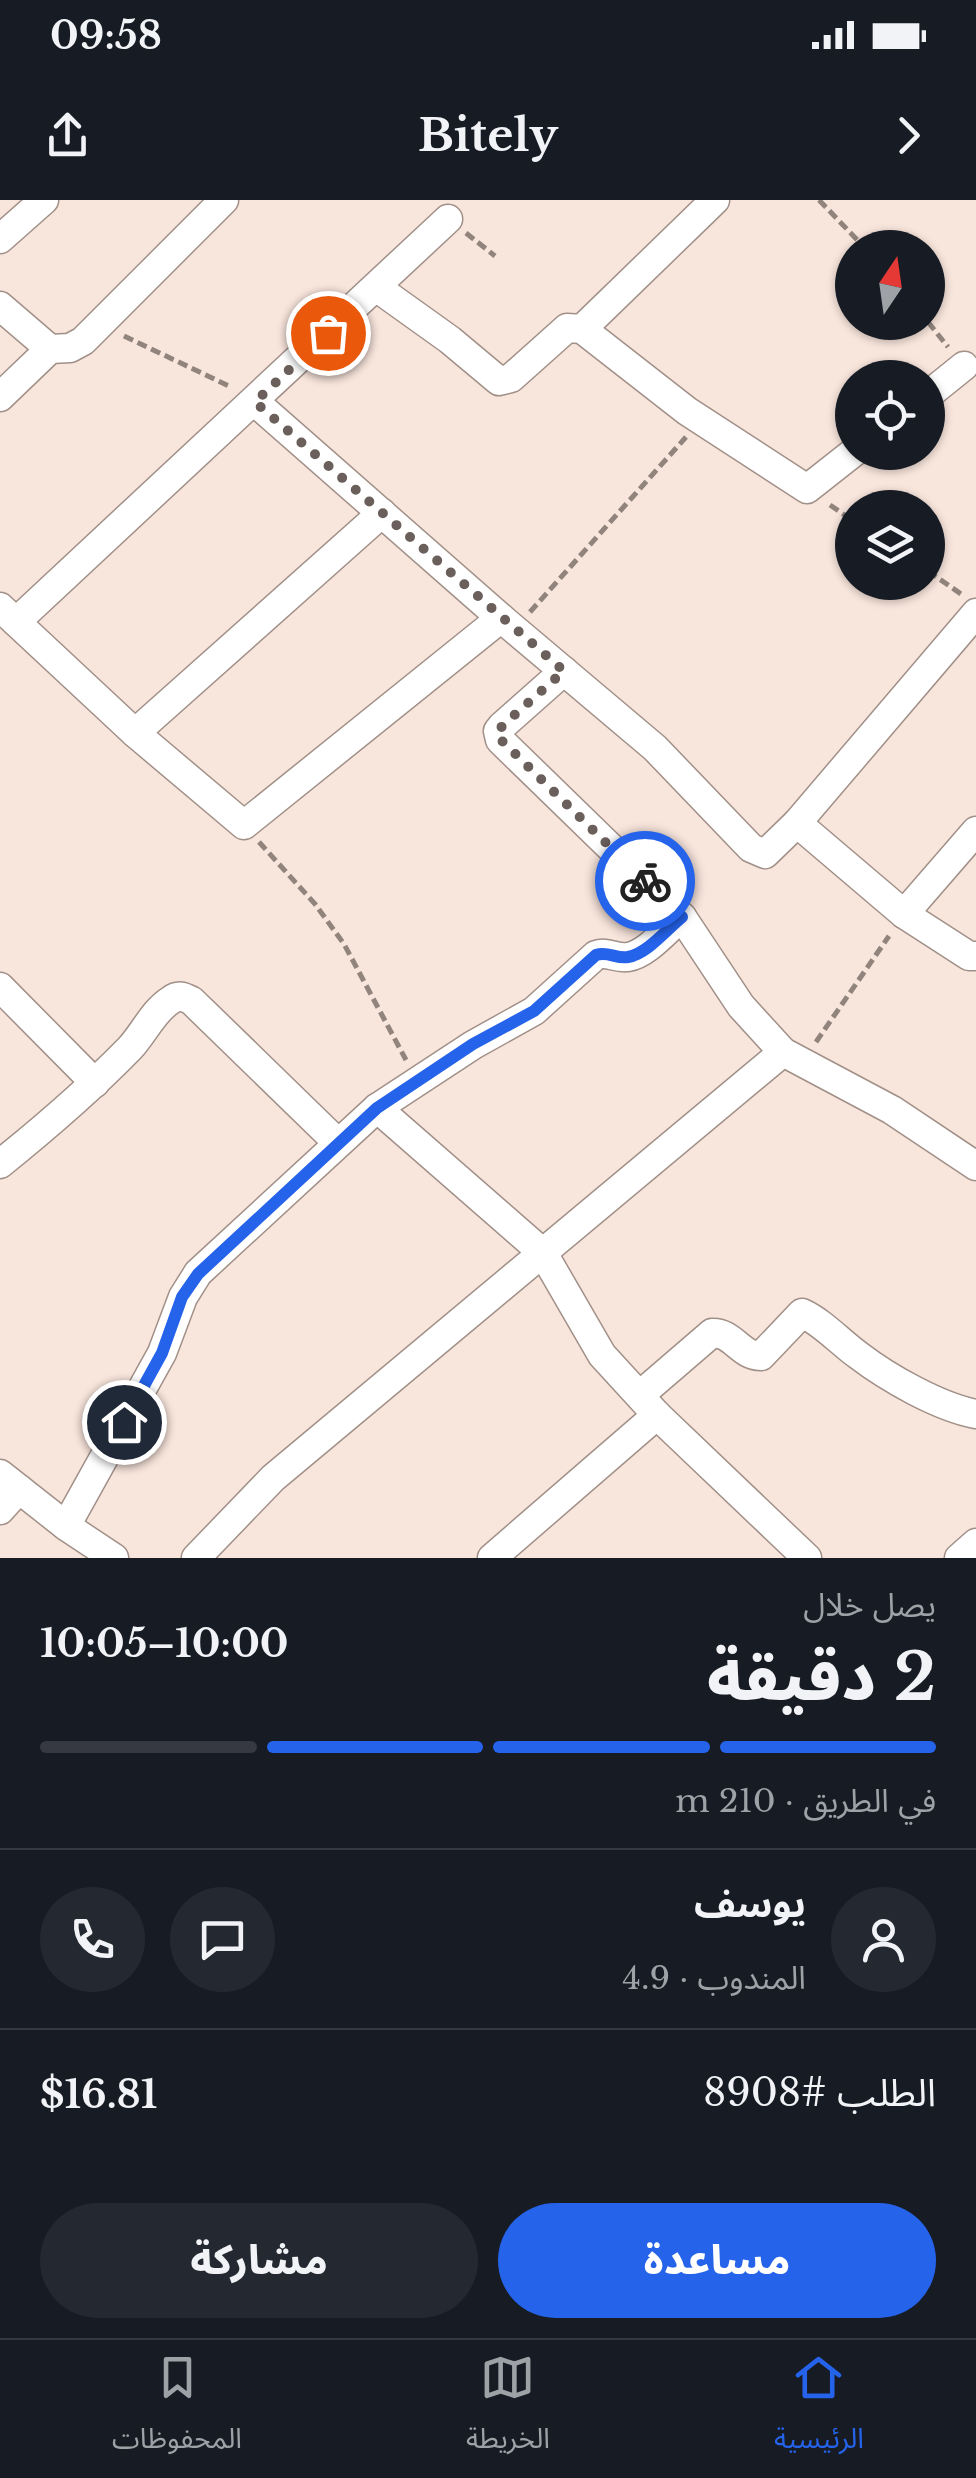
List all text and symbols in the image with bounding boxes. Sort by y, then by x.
text: 09:58 [50,12,162,59]
text: Bitely [418,107,558,163]
icon: share [40,108,95,163]
icon: forward [881,108,936,163]
north arrow [835,230,945,340]
map controls [835,230,945,600]
pin [286,291,371,376]
icon: bag [301,306,356,361]
button: locate [835,360,945,470]
button: layers [835,490,945,600]
courier [595,831,695,931]
icon: bike [618,854,673,909]
pin [82,1380,167,1465]
icon: home [97,1395,152,1450]
text: يصل خلال [803,1585,936,1625]
text: 10:00–10:05 [40,1620,289,1667]
text: 2 دقيقة [707,1637,936,1718]
text: في الطريق · 210 m [675,1781,936,1821]
text: يوسف [694,1880,806,1927]
button: phone [40,1887,145,1992]
button: chat [170,1887,275,1992]
button: person [831,1887,936,1992]
text: المندوب · 4.9 [622,1958,806,1998]
text: الطلب #8908 [703,2069,936,2116]
text: $16.81 [40,2071,157,2118]
button: مشاركة [40,2203,478,2318]
button: مساعدة [498,2203,936,2318]
tab: المحفوظات [112,2350,242,2469]
tab: الخريطة [466,2350,550,2469]
tab: الرئيسية [774,2350,864,2469]

